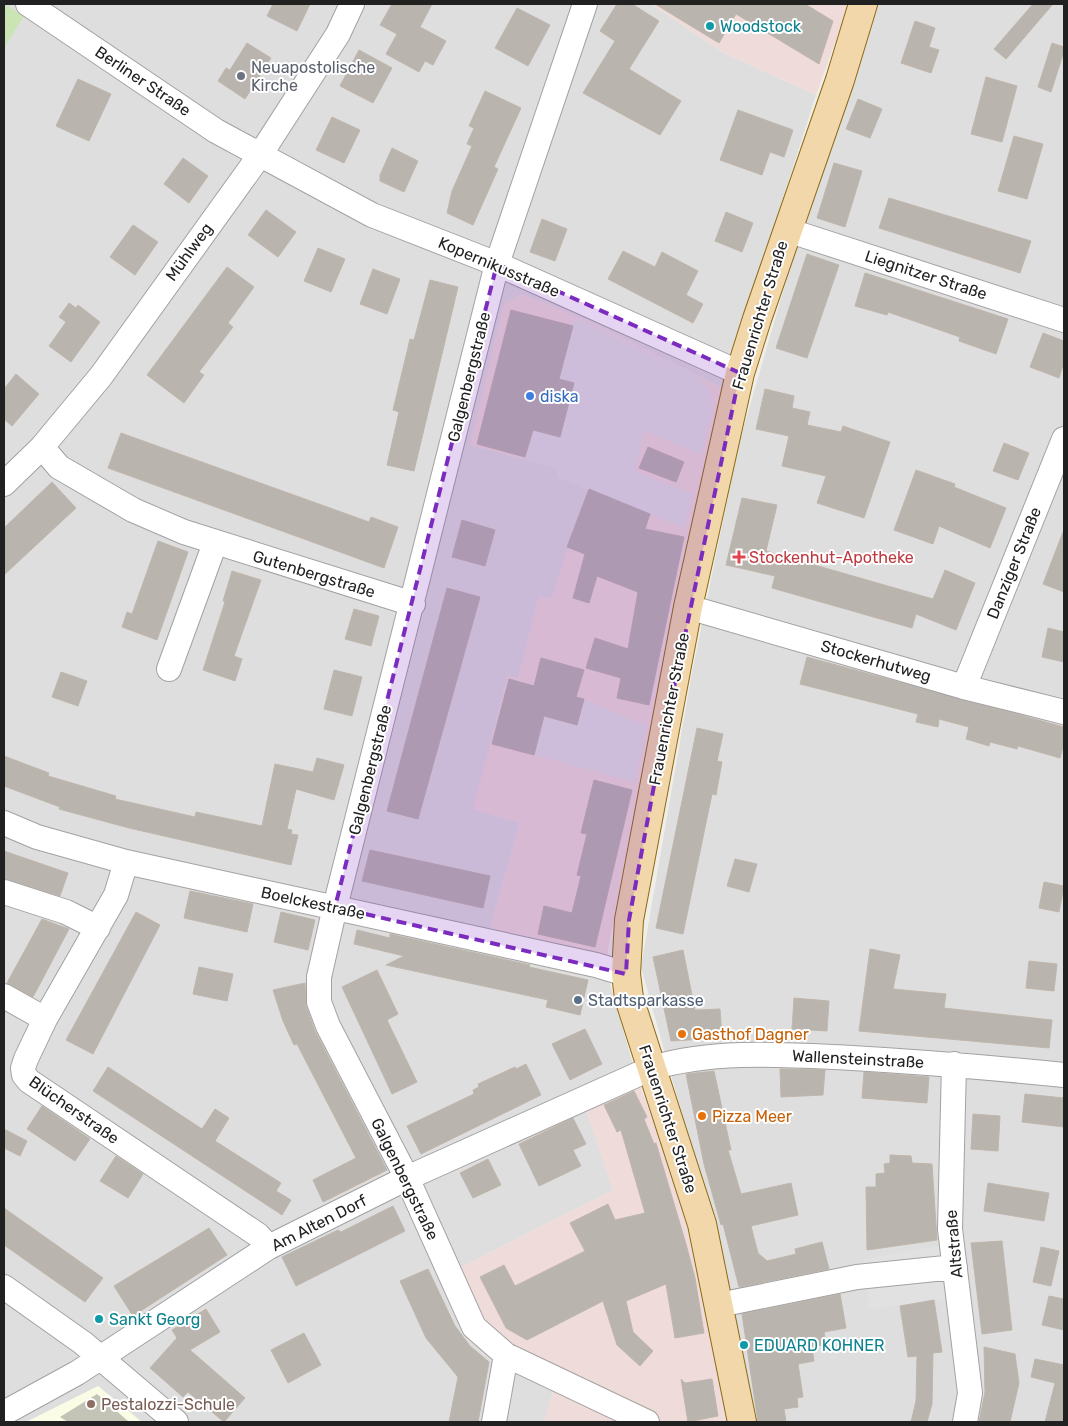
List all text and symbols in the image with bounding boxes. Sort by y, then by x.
place label: Woodstock [720,17,802,36]
marker: Woodstock [704,20,716,32]
street label: Berliner Straße [92,42,194,120]
place label: Neuapostolische Kirche [251,58,375,95]
marker: Neuapostolische Kirche [235,70,247,82]
street label: Mühlweg [162,219,216,285]
street label: Kopernikusstraße [435,233,563,301]
street label: Frauenrichter Straße [728,238,792,392]
street label: Liegnitzer Straße [863,246,989,304]
street label: Galgenbergstraße [444,310,494,444]
place label: diska [540,387,578,406]
marker: diska [524,390,536,402]
street label: Danziger Straße [983,504,1045,622]
street label: Gutenbergstraße [251,546,378,602]
place label: Stockenhut-Apotheke [749,548,914,567]
marker: Stockenhut-Apotheke [733,551,745,563]
street label: Frauenrichter Straße [645,631,693,787]
street label: Stockerhutweg [819,636,933,686]
street label: Galgenbergstraße [345,703,395,837]
street label: Boelckestraße [259,883,367,923]
place label: Stadtsparkasse [588,991,704,1010]
marker: Stadtsparkasse [572,994,584,1006]
place label: Gasthof Dagner [692,1025,809,1044]
marker: Gasthof Dagner [676,1028,688,1040]
street label: Frauenrichter Straße [635,1042,701,1196]
street label: Wallensteinstraße [791,1046,925,1072]
street label: Blücherstraße [25,1072,123,1148]
place label: Pizza Meer [712,1107,792,1126]
marker: Pizza Meer [696,1110,708,1122]
street label: Galgenbergstraße [367,1115,443,1243]
street label: Am Alten Dorf [268,1190,371,1255]
street label: Altstraße [942,1209,966,1279]
place label: Sankt Georg [109,1310,200,1329]
marker: Sankt Georg [93,1313,105,1325]
place label: EDUARD KOHNER [754,1336,884,1355]
marker: EDUARD KOHNER [738,1339,750,1351]
place label: Pestalozzi-Schule [101,1395,235,1414]
marker: Pestalozzi-Schule [85,1398,97,1410]

